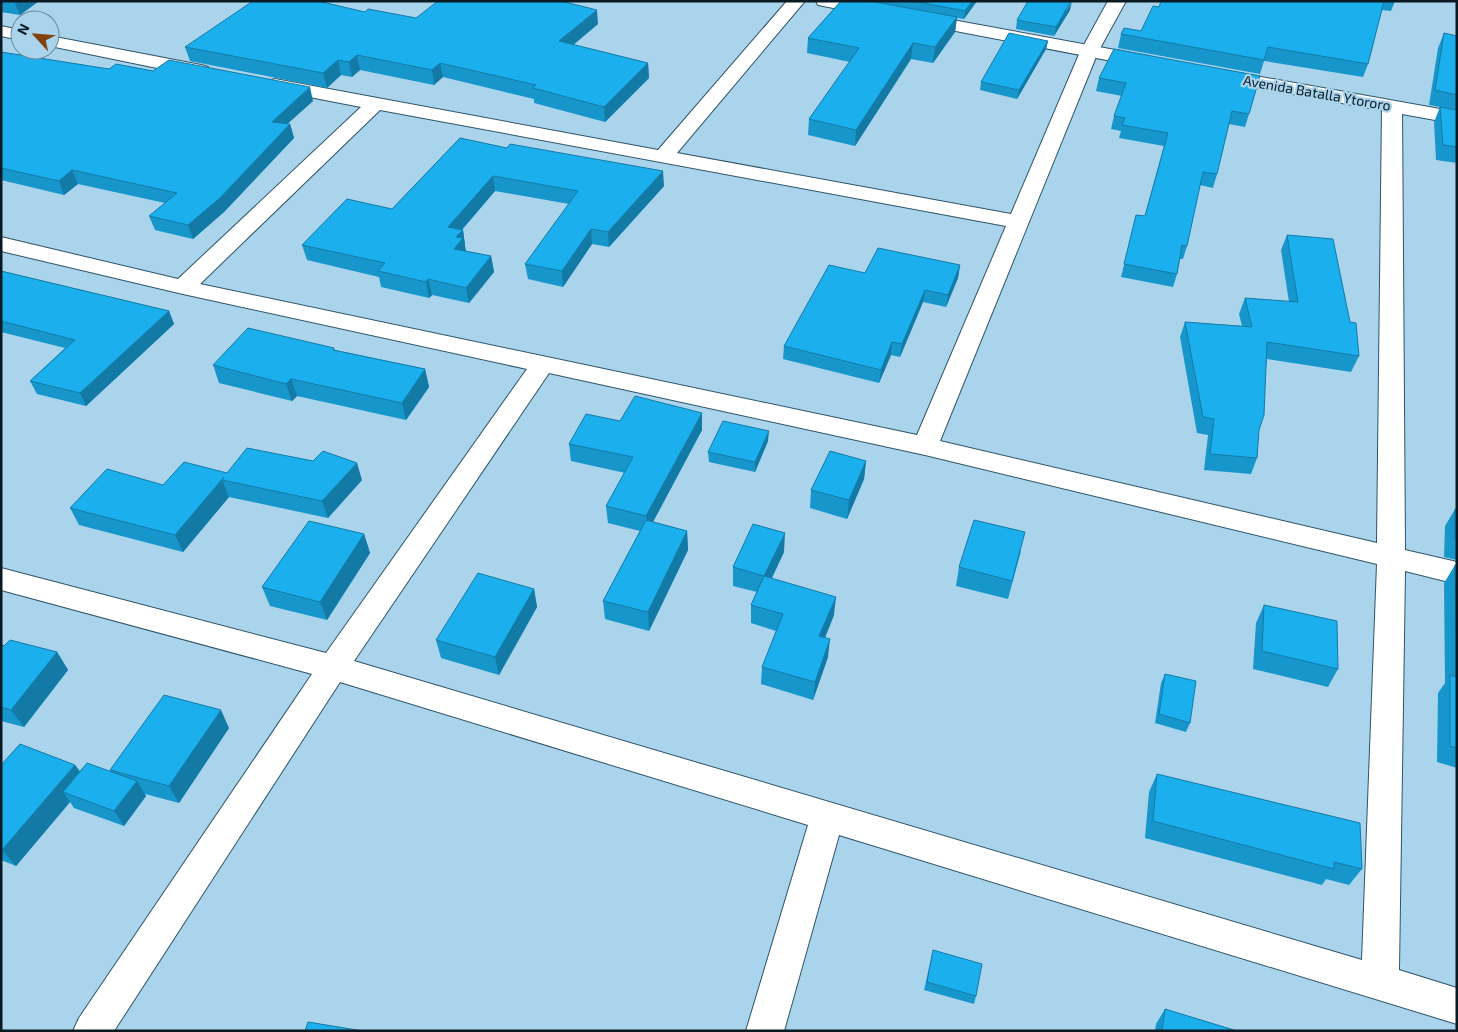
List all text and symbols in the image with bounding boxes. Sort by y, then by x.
north arrow [10,10,60,60]
text: N [13,21,33,37]
street label: Avenida Batalla Ytororo [1242,71,1392,114]

